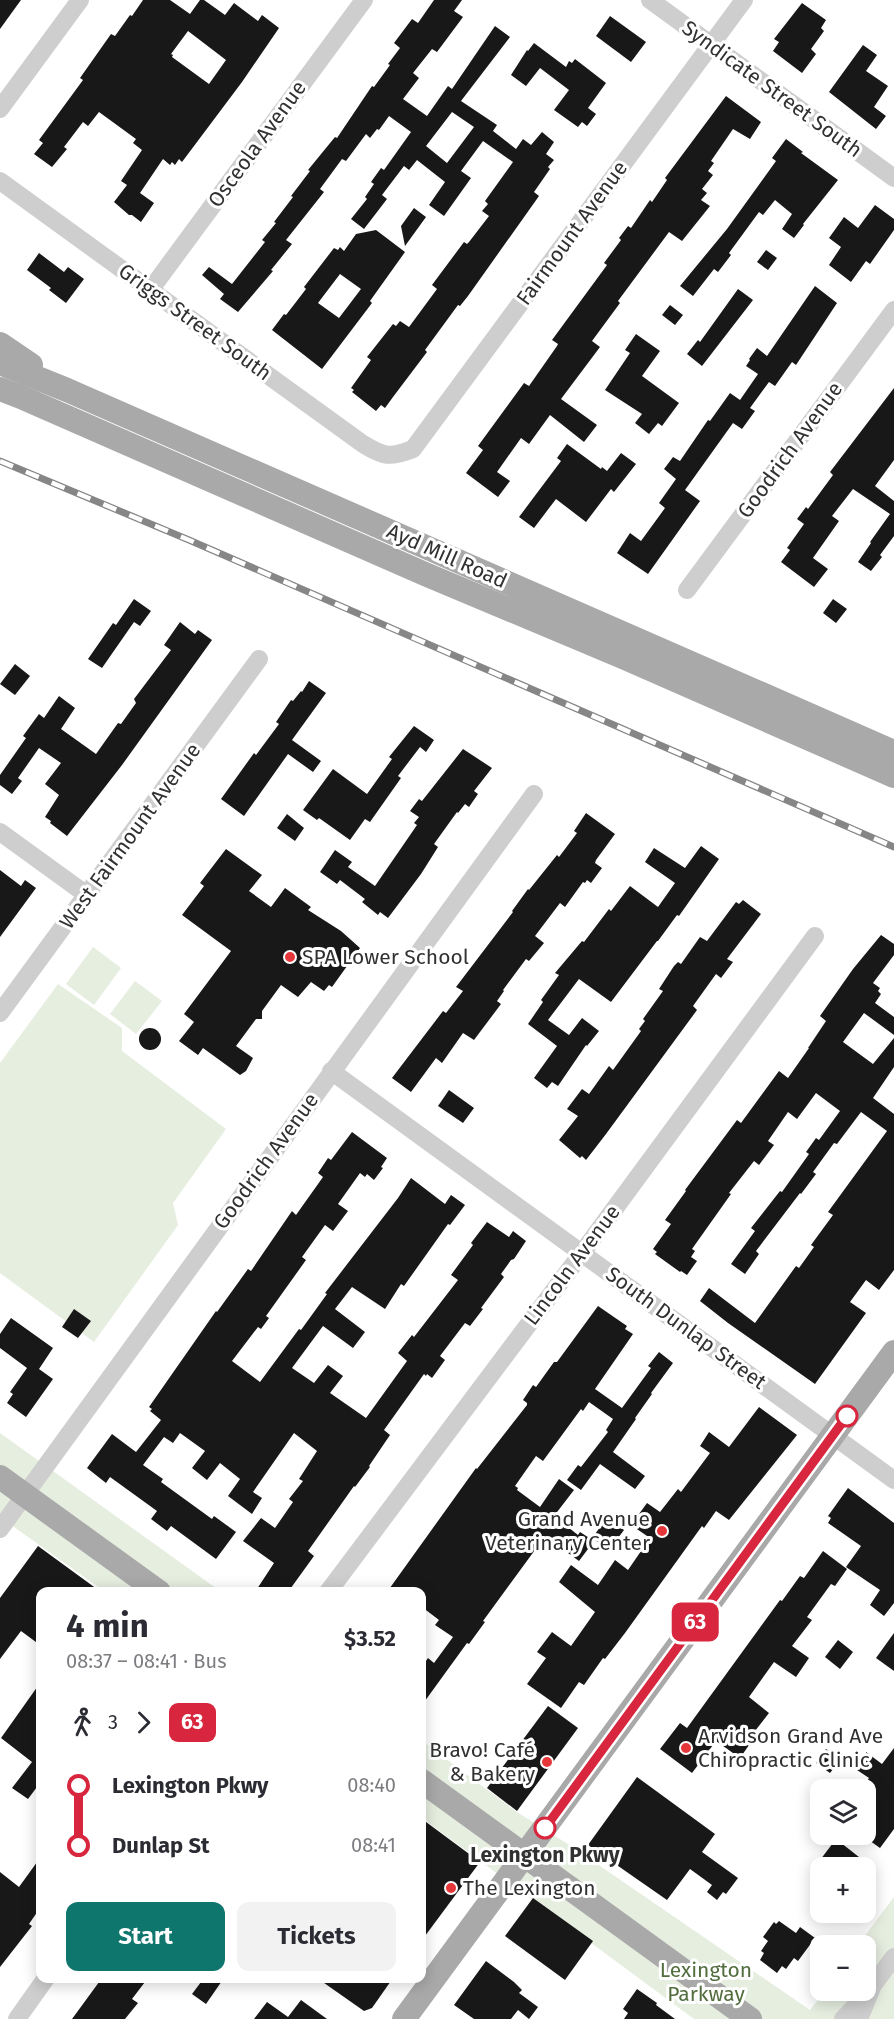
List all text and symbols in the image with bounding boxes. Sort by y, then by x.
street label: Syndicate Street South [677,15,867,163]
street label: Osceola Avenue [202,76,312,212]
street label: Fairmount Avenue [511,156,633,310]
street label: Griggs Street South [113,258,277,386]
street label: Goodrich Avenue [732,377,848,523]
street label: Ayd Mill Road [383,518,511,594]
street label: West Fairmount Avenue [54,738,206,934]
place label: SPA Lower School [302,944,469,970]
marker: SPA Lower School [283,950,297,964]
street label: Goodrich Avenue [208,1088,324,1234]
street label: Lincoln Avenue [518,1200,626,1330]
street label: South Dunlap Street [601,1261,772,1395]
unlabelled marker [836,1405,858,1427]
place label: Grand Avenue Veterinary Center [485,1506,650,1556]
marker: Grand Avenue Veterinary Center [655,1524,669,1538]
line badge: 63 [668,1602,722,1642]
text: 4 min [66,1606,149,1646]
text: 63 [684,1609,706,1635]
text: $3.52 [344,1625,396,1652]
text: 08:37 – 08:41 · Bus [66,1649,226,1673]
icon: walk [66,1706,99,1739]
icon: forward [127,1706,160,1739]
text: 63 [181,1709,204,1735]
text: 3 [108,1710,118,1734]
place label: Arvidson Grand Ave Chiropractic Clinic [698,1723,883,1773]
place label: Bravo! Café & Bakery [429,1737,536,1787]
marker: Arvidson Grand Ave Chiropractic Clinic [679,1741,693,1755]
marker: Bravo! Café & Bakery [540,1755,554,1769]
text: Lexington Pkwy [112,1772,269,1799]
text: 08:40 [347,1773,396,1797]
map controls [810,1779,876,2001]
button: layers [810,1779,876,1845]
marker: Lexington Pkwy [534,1817,556,1839]
text: Dunlap St [112,1832,210,1859]
text: 08:41 [351,1833,396,1857]
place label: Lexington Pkwy [470,1842,620,1868]
button: + [810,1857,876,1923]
place label: The Lexington [463,1875,596,1901]
marker: The Lexington [444,1881,458,1895]
button: Start [66,1902,225,1971]
button: Tickets [237,1902,396,1971]
button: − [810,1935,876,2001]
park label: Lexington Parkway [660,1957,752,2007]

